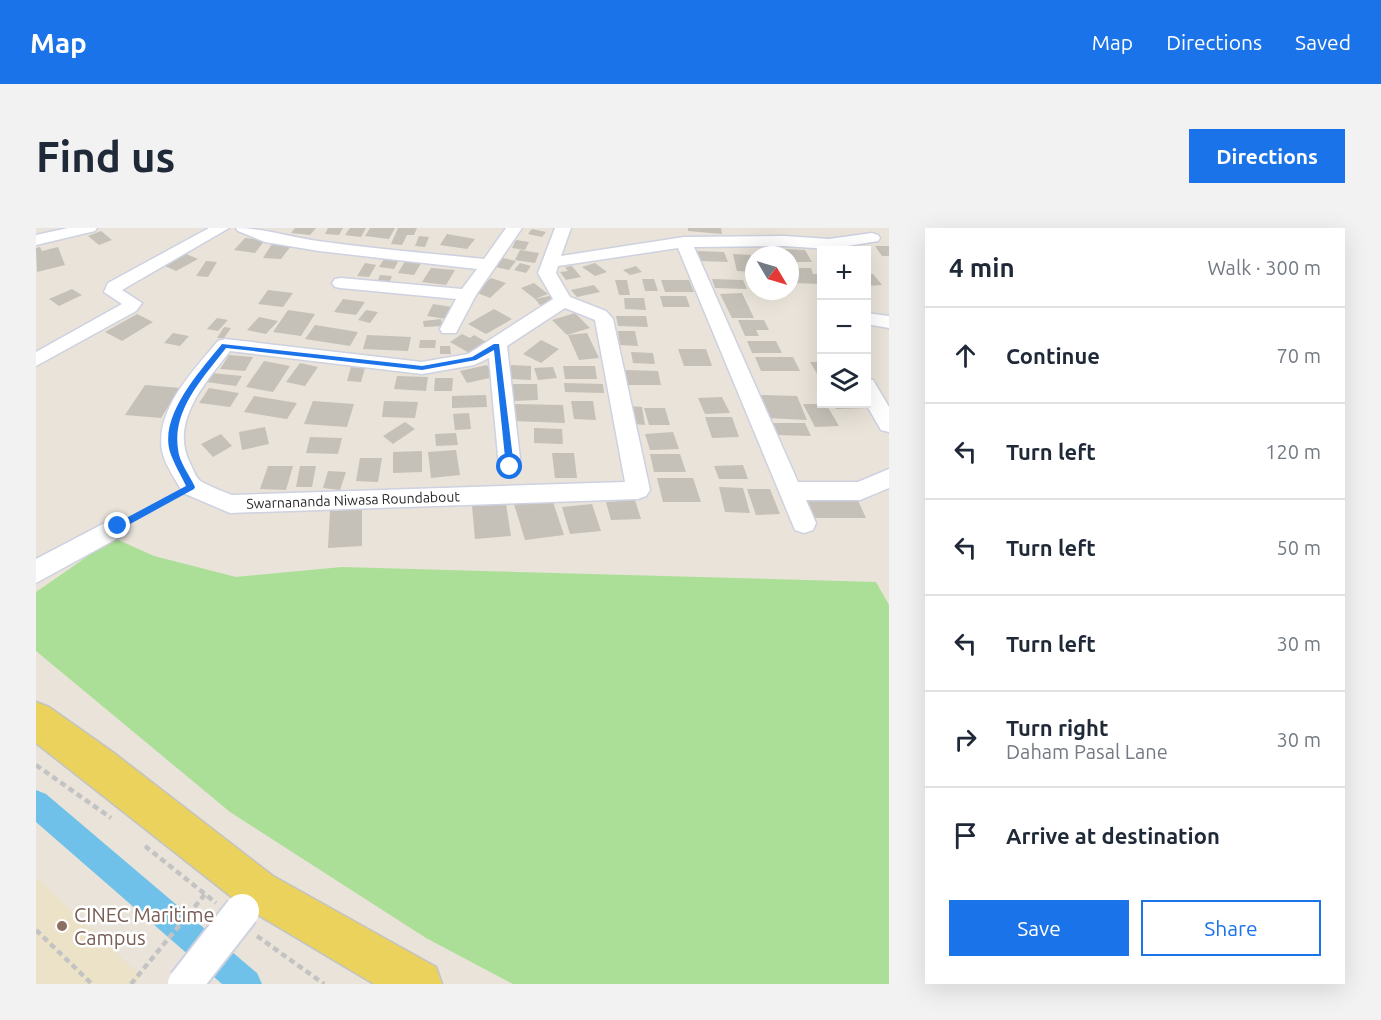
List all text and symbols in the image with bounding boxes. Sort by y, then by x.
text: Map [30,27,87,58]
text: Map [1092,30,1133,54]
text: Directions [1166,30,1262,54]
text: Saved [1295,30,1351,54]
button: Directions [1189,129,1345,183]
text: Find us [36,133,175,180]
north arrow [745,246,799,300]
map controls [817,246,871,408]
button: + [817,246,871,300]
text: 4 min [949,253,1015,282]
text: Walk · 300 m [1208,256,1321,279]
button: − [817,300,871,354]
icon: ahead [949,339,982,372]
text: Continue [1006,343,1100,368]
text: 70 m [1277,344,1321,367]
button: layers [817,354,871,408]
icon: left [949,435,982,468]
text: Turn left [1006,439,1096,464]
text: 120 m [1265,440,1321,463]
route start [496,453,522,479]
street label: Swarnananda Niwasa Roundabout [246,488,461,512]
route end [104,512,130,538]
icon: left [949,531,982,564]
text: Turn left [1006,535,1096,560]
text: 50 m [1277,536,1321,559]
icon: left [949,627,982,660]
text: Turn left [1006,631,1096,656]
text: 30 m [1277,632,1321,655]
text: Turn right [1006,715,1108,740]
icon: right [949,723,982,756]
text: 30 m [1277,728,1321,751]
text: Daham Pasal Lane [1006,740,1168,763]
icon: arrive [949,819,982,852]
text: Arrive at destination [1006,823,1220,848]
button: Save [949,900,1129,956]
button: Share [1141,900,1321,956]
place label: CINEC Maritime Campus [74,903,215,949]
marker: CINEC Maritime Campus [55,919,69,933]

